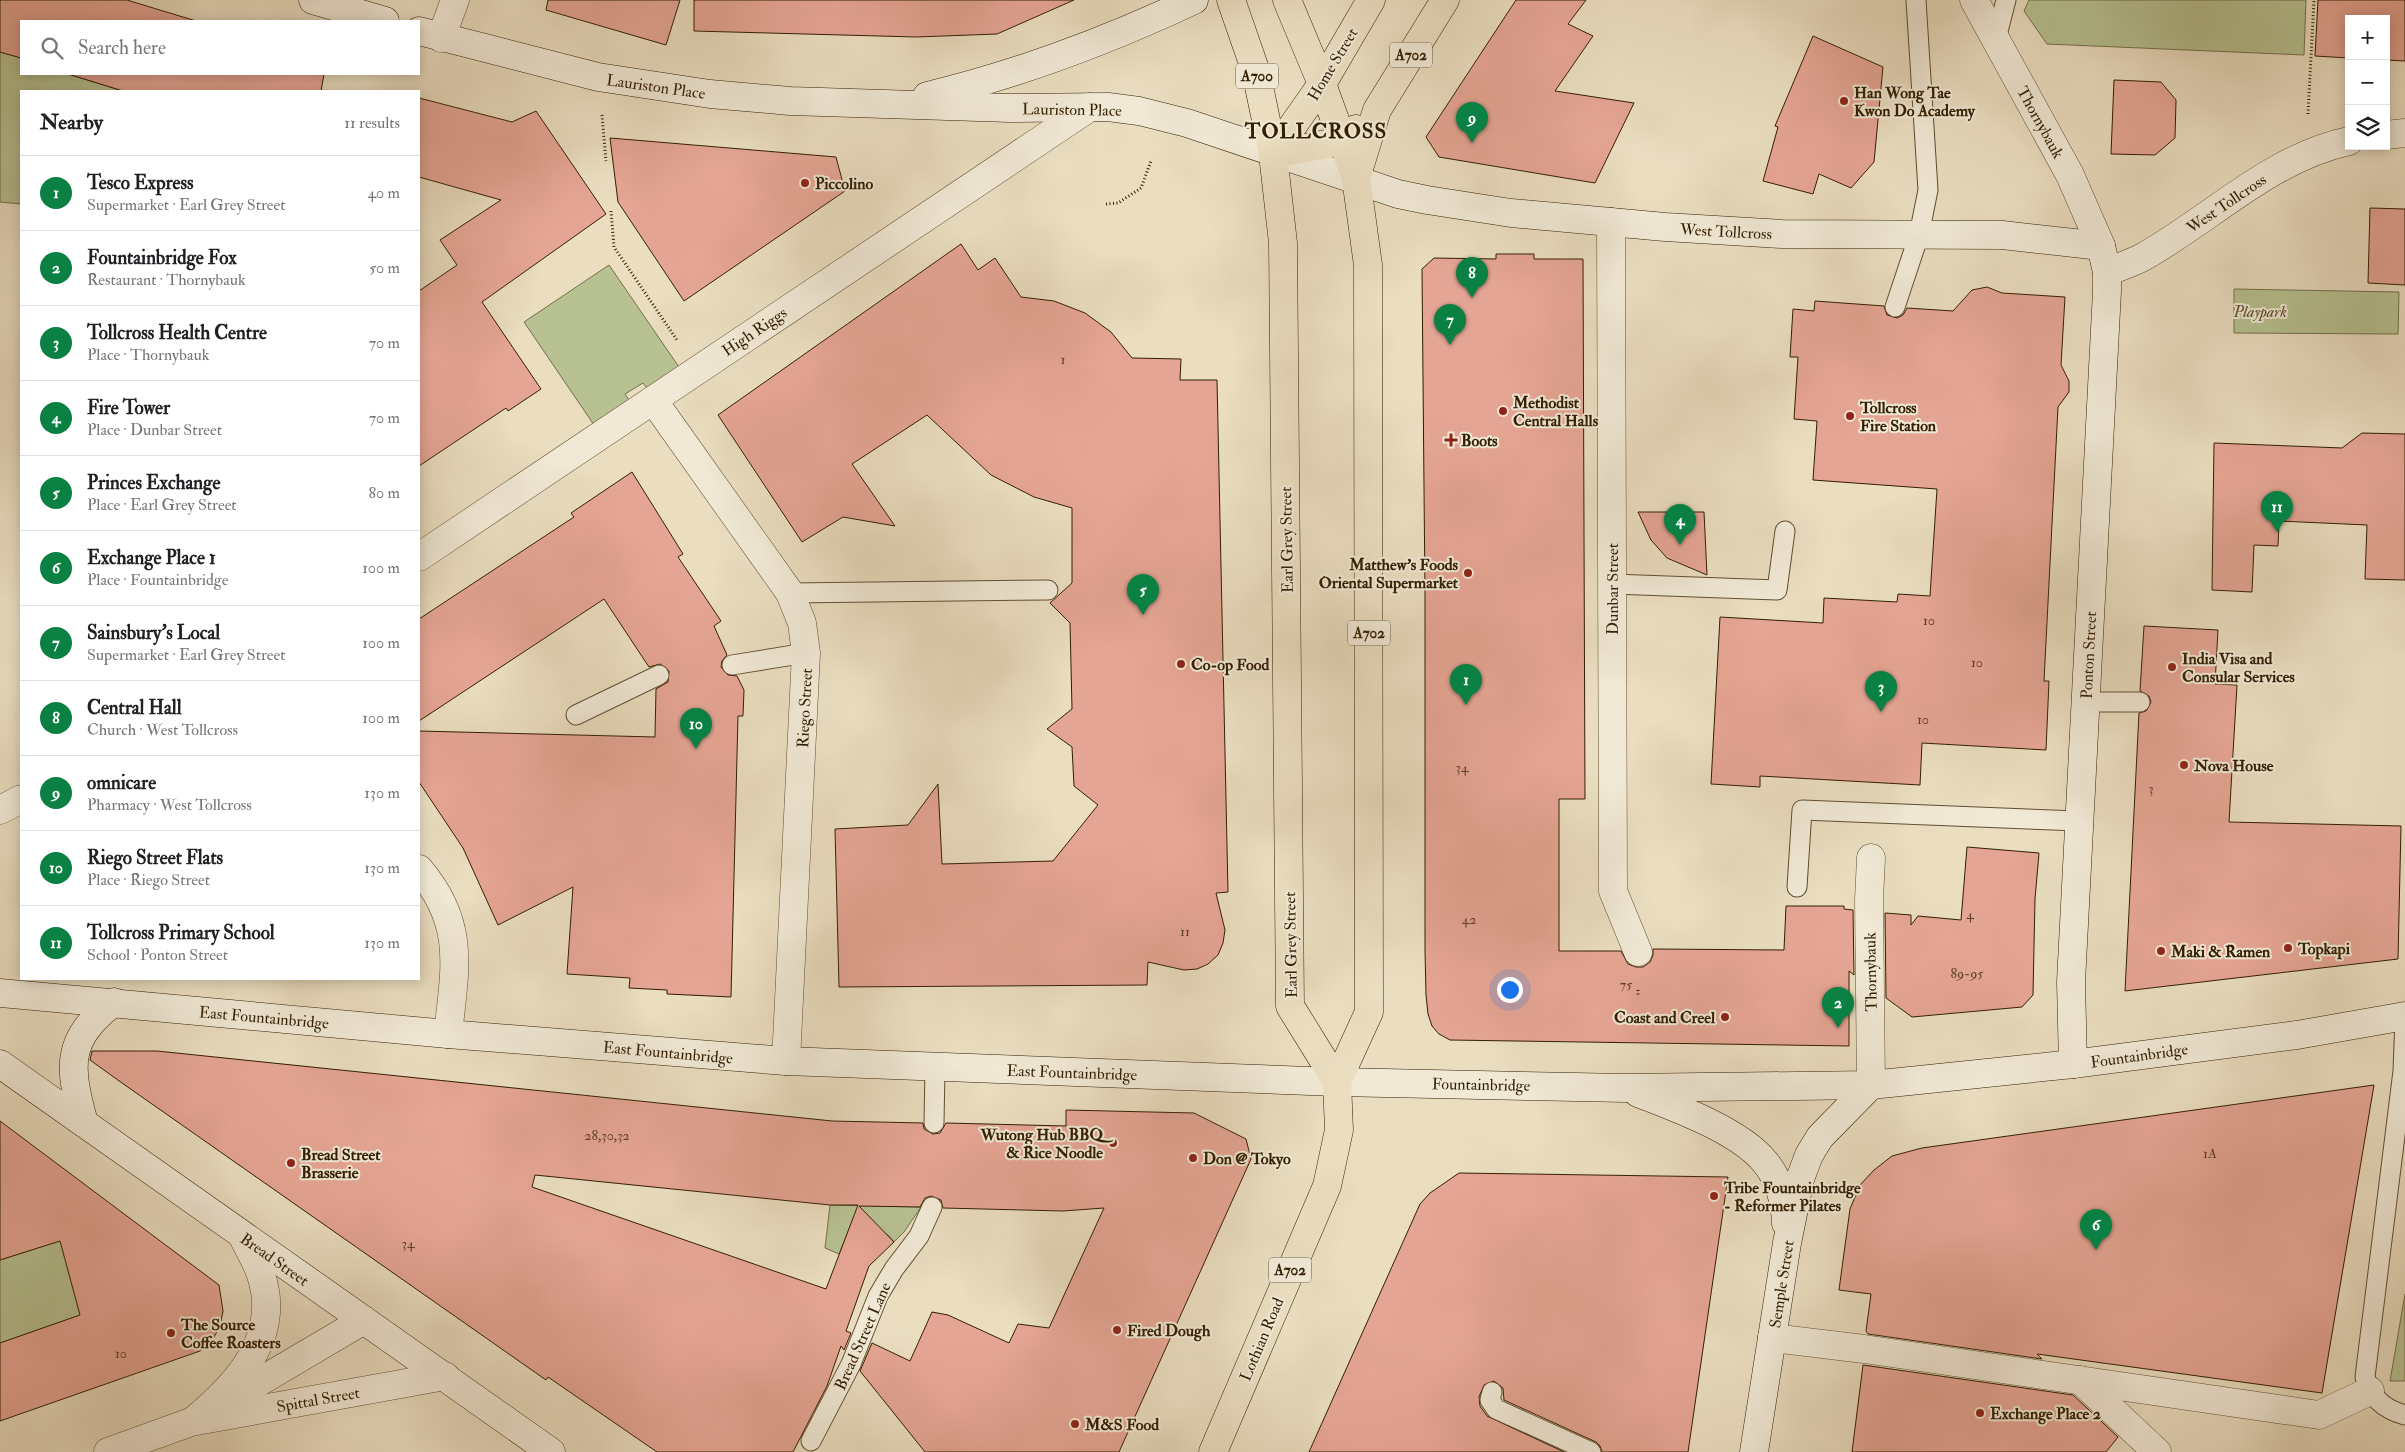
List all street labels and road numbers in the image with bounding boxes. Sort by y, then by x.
street label: Home Street [1303,24,1362,105]
road number: A702 [1390,42,1432,68]
road number: A700 [1236,64,1278,88]
street label: Lauriston Place [605,70,707,104]
street label: Thornybauk [2012,83,2068,162]
street label: Lauriston Place [1022,99,1122,121]
street label: West Tollcross [2182,170,2270,238]
street label: West Tollcross [1678,220,1772,244]
street label: High Riggs [718,303,791,361]
street label: Earl Grey Street [1276,487,1298,593]
street label: Dunbar Street [1603,543,1623,635]
street label: Ponton Street [2077,611,2101,699]
road number: A702 [1348,620,1390,646]
street label: Riego Street [793,668,817,748]
street label: Earl Grey Street [1280,892,1302,998]
street label: Thornybauk [1860,932,1882,1012]
street label: East Fountainbridge [198,1002,330,1034]
street label: East Fountainbridge [602,1037,734,1069]
street label: Fountainbridge [2089,1039,2190,1073]
street label: East Fountainbridge [1006,1061,1138,1085]
street label: Fountainbridge [1432,1074,1531,1096]
street label: Bread Street [236,1229,313,1291]
street label: Semple Street [1765,1239,1800,1330]
road number: A702 [1269,1258,1311,1282]
street label: Bread Street Lane [830,1279,896,1393]
street label: Lothian Road [1235,1294,1289,1384]
street label: Spittal Street [275,1383,361,1418]

